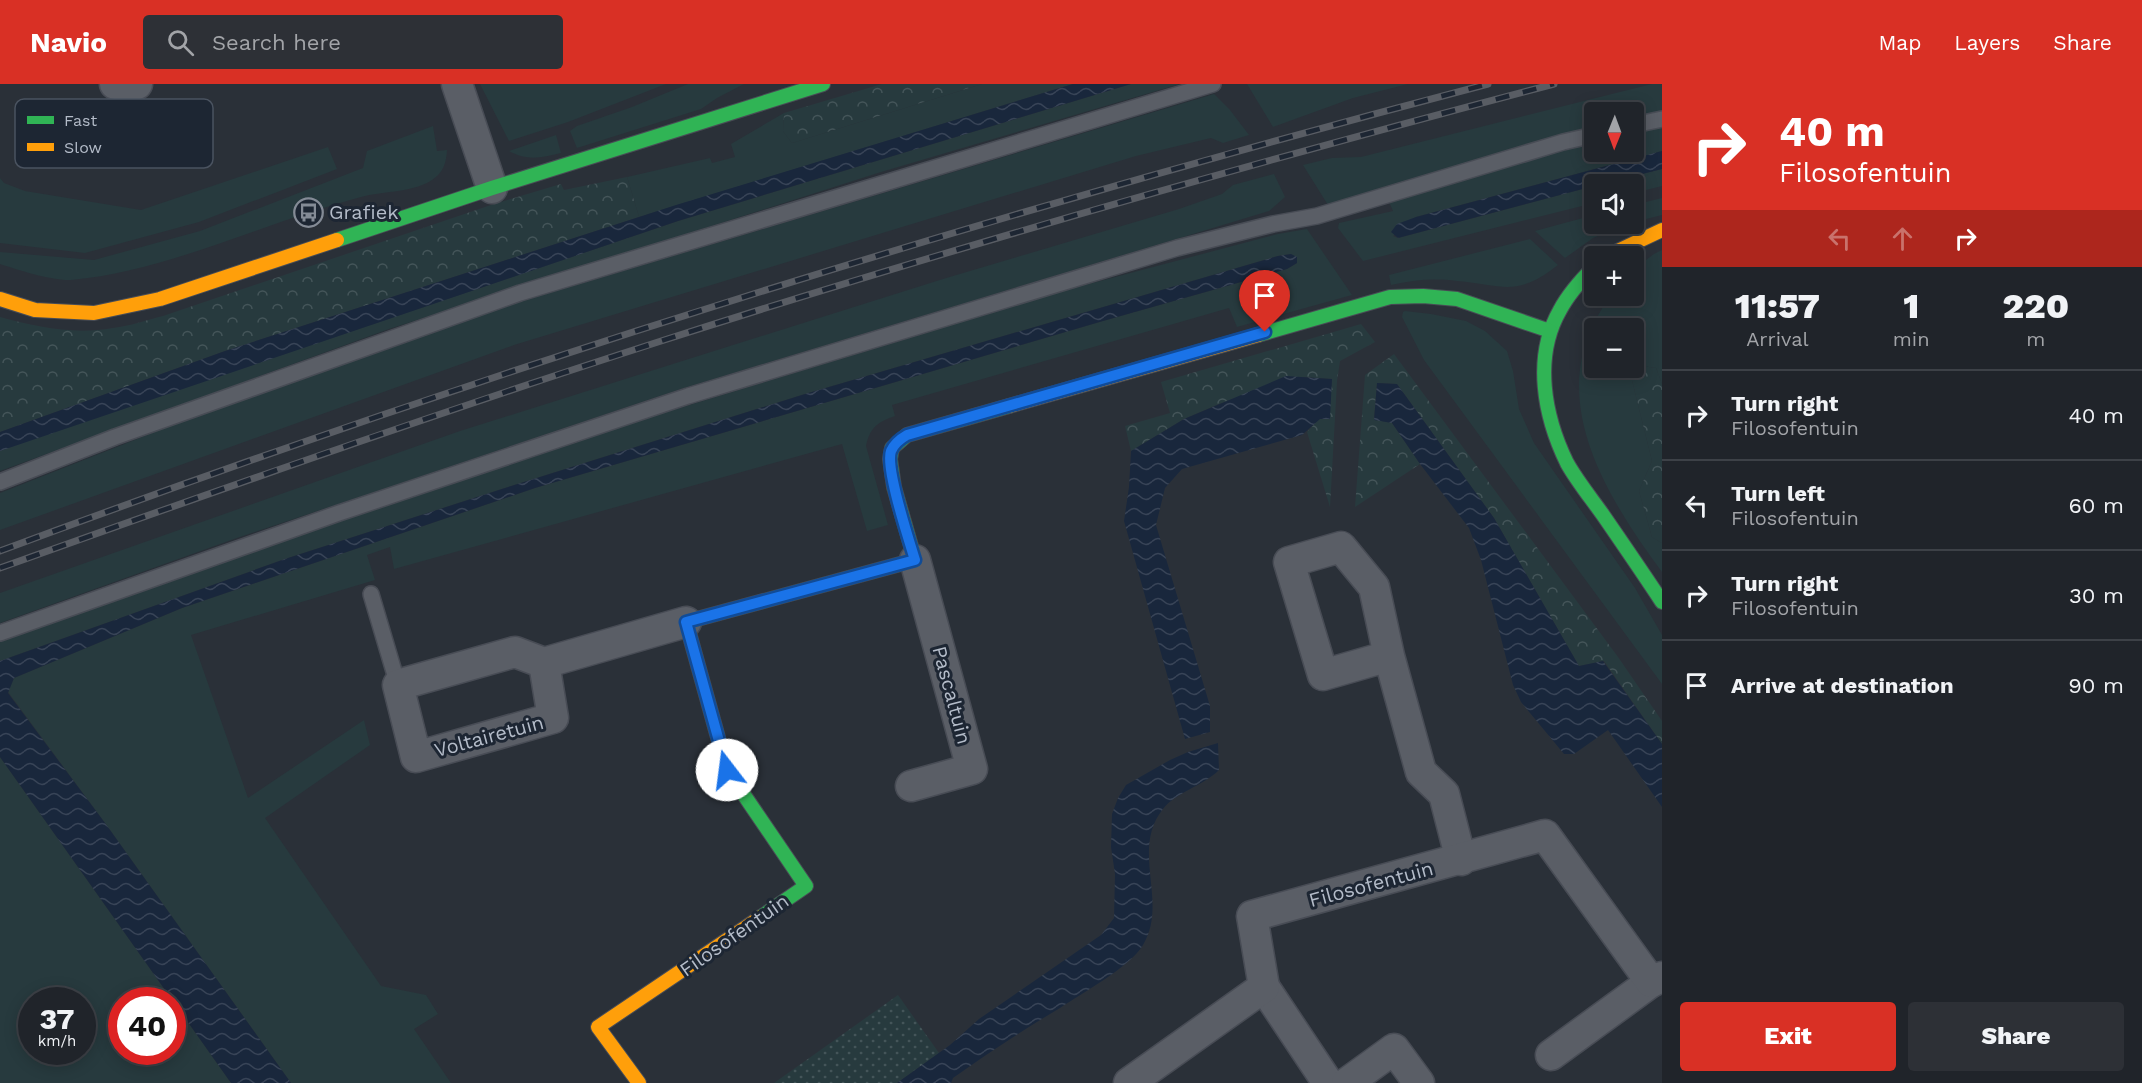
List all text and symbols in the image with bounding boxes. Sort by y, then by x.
search box [143,15,563,69]
text: Navio [30,26,107,59]
icon: search [164,26,197,59]
text: Search here [212,30,341,55]
text: Map [1878,30,1921,55]
text: Layers [1954,30,2020,55]
text: Share [2053,30,2112,55]
legend [15,99,213,168]
north arrow [1584,102,1644,162]
map controls [1584,102,1644,378]
text: 40 m [1779,107,1885,156]
icon: right [1680,108,1758,186]
text: Fast [64,111,97,130]
text: Slow [64,138,102,157]
text: Filosofentuin [1779,157,1952,189]
button: sound [1584,174,1644,234]
bus stop icon: Grafiek [292,196,324,228]
place label: Grafiek [329,200,399,224]
icon: left [1823,222,1856,255]
icon: ahead [1886,222,1919,255]
icon: right [1949,222,1982,255]
button: + [1584,246,1644,306]
pin [1239,270,1290,332]
icon: arrive [1248,279,1281,312]
text: 11:57 [1735,285,1820,327]
text: 1 [1903,285,1919,327]
text: 220 [2002,285,2069,327]
button: − [1584,318,1644,378]
text: Arrival [1746,327,1809,351]
text: min [1893,327,1930,351]
text: m [2026,327,2045,351]
text: Turn right [1731,391,1838,416]
icon: right [1680,399,1713,432]
text: 40 m [2068,403,2124,428]
text: Filosofentuin [1731,416,1859,440]
text: Turn left [1731,481,1825,506]
icon: left [1680,489,1713,522]
text: 60 m [2068,493,2124,518]
text: Filosofentuin [1731,506,1859,530]
text: Turn right [1731,571,1838,596]
icon: right [1680,579,1713,612]
text: 30 m [2069,583,2124,608]
text: Filosofentuin [1731,596,1859,620]
street label: Pascaltuin [927,643,977,747]
icon: arrive [1680,669,1713,702]
text: Arrive at destination [1731,673,1954,698]
text: 90 m [2068,673,2124,698]
street label: Voltairetuin [432,710,546,762]
position arrow [695,738,759,802]
street label: Filosofentuin [1306,856,1436,912]
street label: Filosofentuin [675,889,793,981]
speed limit sign: 40 [108,987,186,1065]
text: 37 [39,1001,75,1036]
button: Exit [1680,1002,1896,1071]
button: Share [1908,1002,2124,1071]
text: km/h [38,1032,76,1050]

